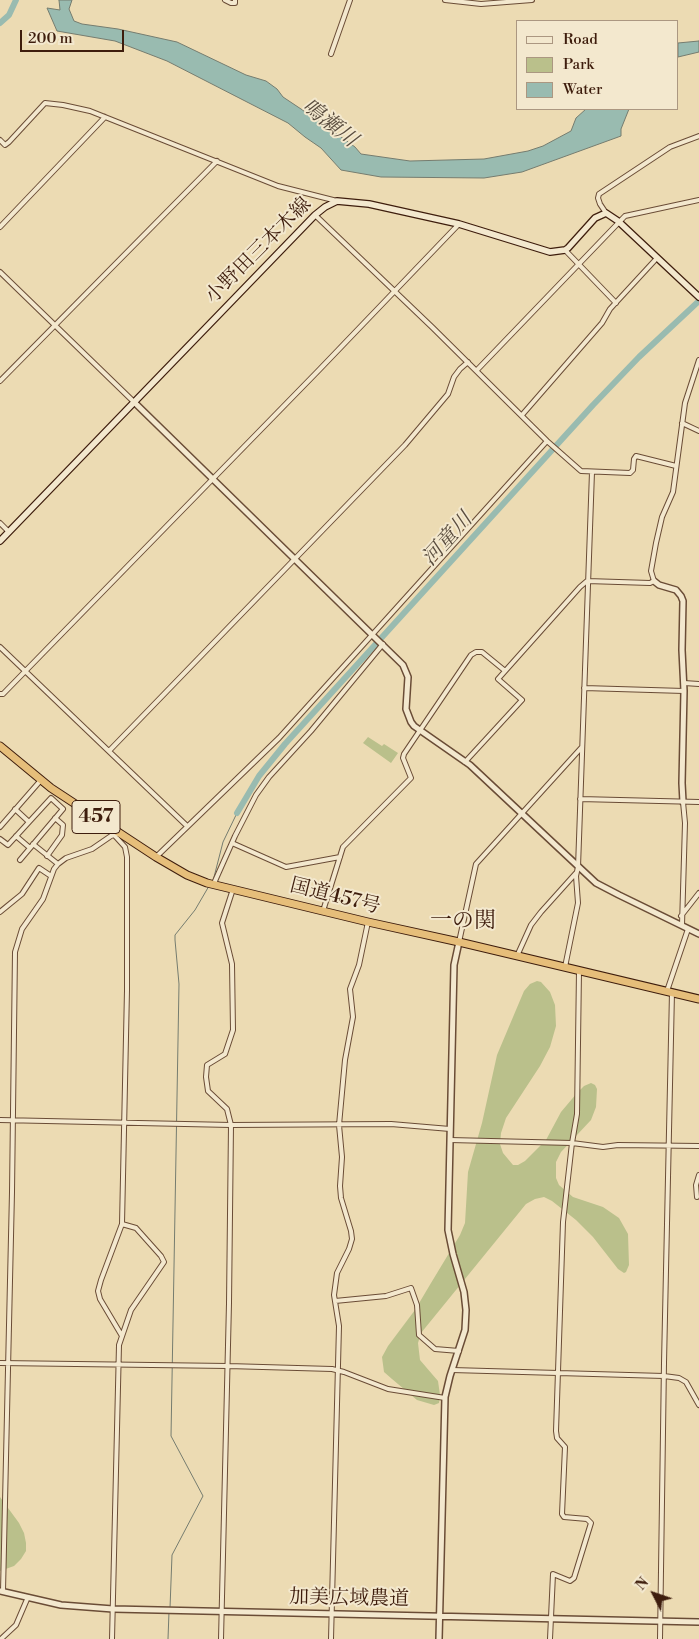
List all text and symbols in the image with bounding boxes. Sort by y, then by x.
scale bar [22,20,126,52]
legend [516,20,679,110]
text: 200 m [28,29,73,48]
text: Road [563,30,598,49]
text: Park [563,55,594,74]
text: Water [563,80,602,99]
water label: 鳴瀬川 [296,95,362,153]
street label: 小野田三本木線 [201,193,317,309]
water label: 河童川 [418,508,478,572]
road number: 457 [72,800,120,834]
street label: 国道457号 [287,874,383,920]
district label: 一の関 [430,909,496,935]
north arrow [629,1569,679,1619]
text: N [632,1574,653,1594]
street label: 加美広域農道 [289,1586,409,1612]

